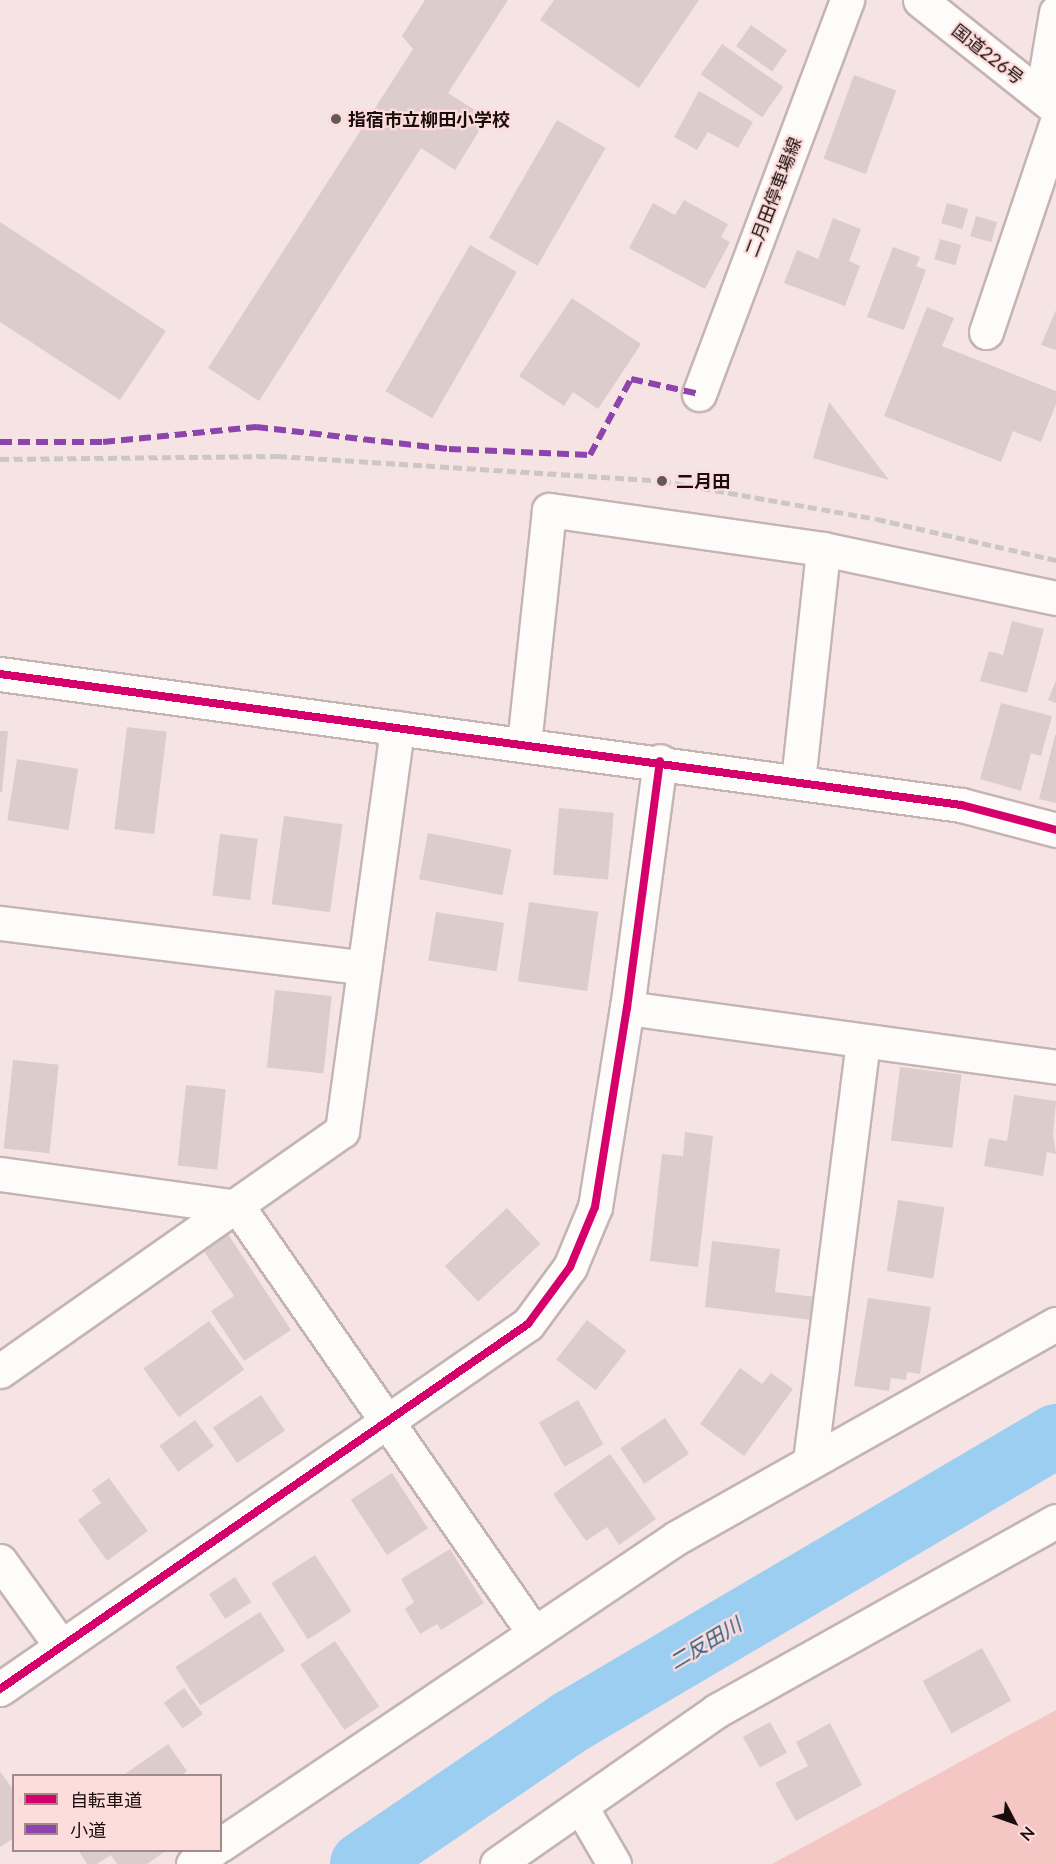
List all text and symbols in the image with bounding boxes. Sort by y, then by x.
street label: 国道226号 [948,19,1028,89]
place label: 指宿市立柳田小学校 [348,108,510,130]
marker: 指宿市立柳田小学校 [329,112,343,126]
street label: 二月田停車場線 [740,134,806,260]
place label: 二月田 [676,470,730,492]
marker: 二月田 [653,472,671,490]
water label: 二反田川 [665,1612,745,1674]
legend [12,1774,222,1852]
text: 自転車道 [70,1789,142,1811]
north arrow [984,1792,1044,1852]
text: 小道 [70,1819,106,1841]
text: N [1017,1823,1039,1845]

